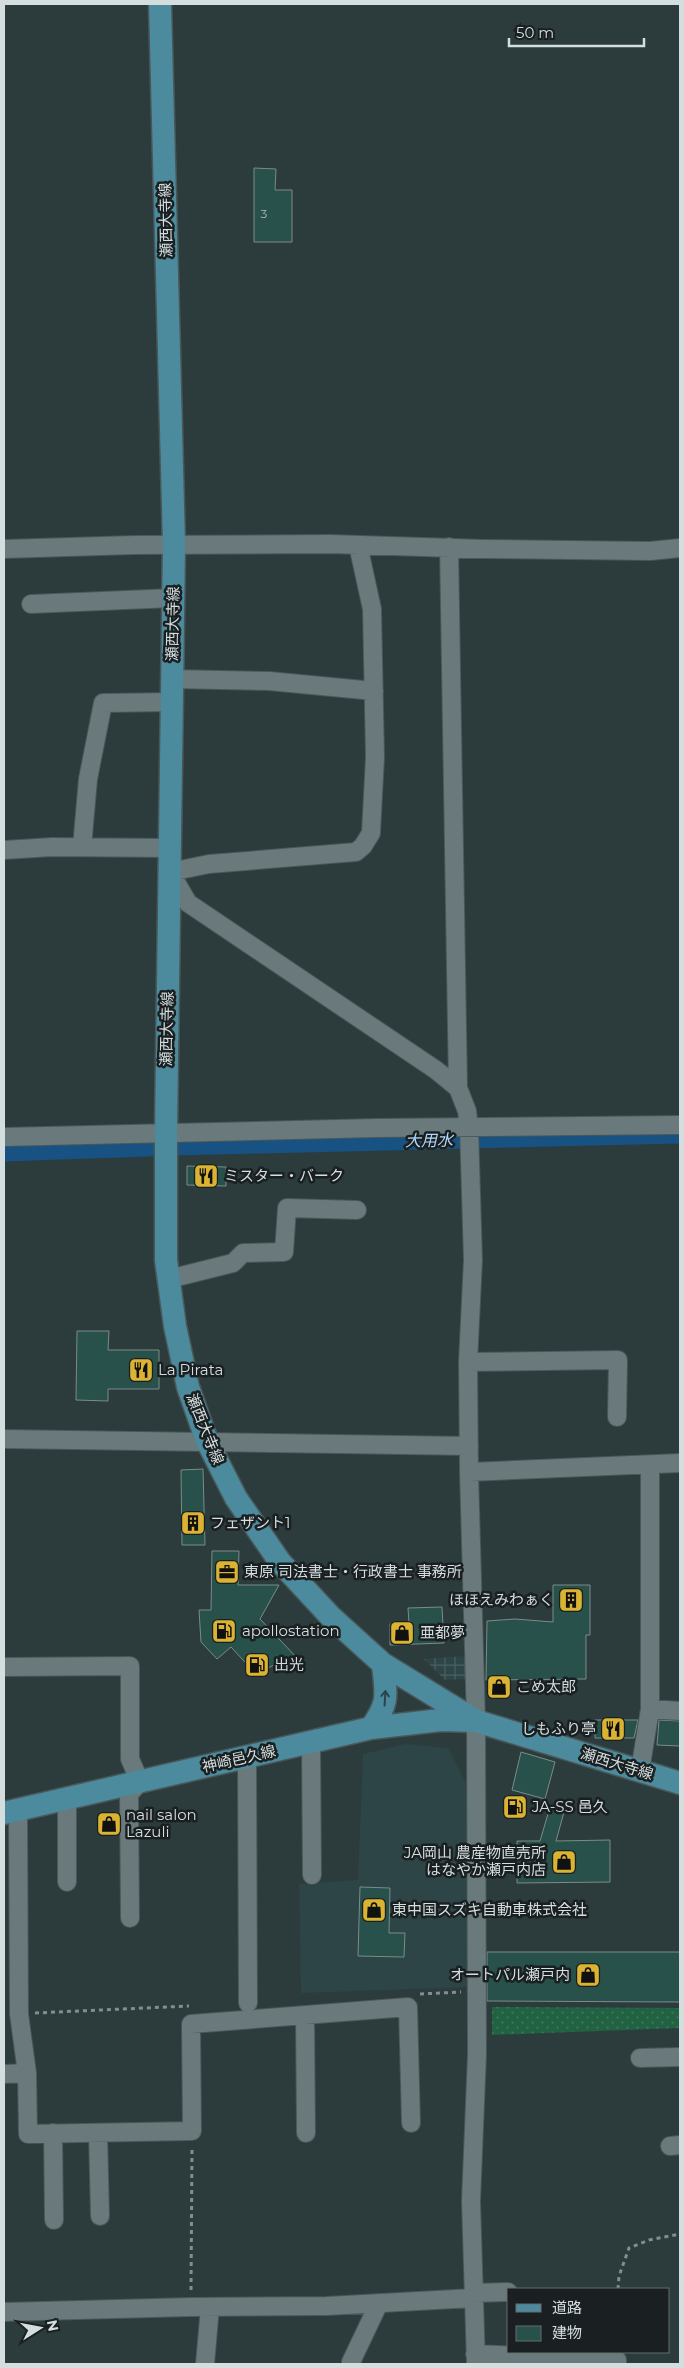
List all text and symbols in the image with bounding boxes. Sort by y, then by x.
scale bar [509,15,644,47]
text: 50 m [516,23,554,42]
street label: 瀬西大寺線 [155,182,176,258]
house number: 3 [261,206,268,221]
street label: 瀬西大寺線 [162,586,183,662]
street label: 瀬西大寺線 [156,991,177,1067]
water label: 大用水 [405,1131,455,1150]
restaurant icon: ミスター・バーク [193,1163,219,1189]
place label: ミスター・バーク [224,1166,344,1185]
restaurant icon: La Pirata [128,1357,154,1383]
place label: La Pirata [158,1360,223,1379]
street label: 瀬西大寺線 [183,1390,228,1467]
building icon: フェザント1 [180,1510,206,1536]
place label: フェザント1 [210,1513,290,1532]
office icon: 東原 司法書士・行政書士 事務所 [214,1559,240,1585]
place label: 東原 司法書士・行政書士 事務所 [244,1562,462,1581]
building icon: ほほえみわぁく [558,1587,584,1613]
place label: ほほえみわぁく [449,1590,554,1609]
fuel station icon: apollostation [211,1618,237,1644]
shop icon: 亜都夢 [389,1620,415,1646]
place label: apollostation [242,1621,340,1640]
place label: 亜都夢 [420,1623,465,1642]
fuel station icon: 出光 [244,1652,270,1678]
place label: 出光 [274,1655,304,1674]
shop icon: こめ太郎 [486,1674,512,1700]
place label: こめ太郎 [516,1677,576,1696]
one-way arrow [380,1690,389,1706]
restaurant icon: しもふり亭 [600,1716,626,1742]
place label: しもふり亭 [521,1719,596,1738]
street label: 神崎邑久線 [200,1741,278,1776]
street label: 瀬西大寺線 [578,1743,656,1784]
fuel station icon: JA-SS 邑久 [502,1794,528,1820]
place label: JA-SS 邑久 [531,1797,608,1816]
place label: nail salon Lazuli [126,1805,197,1841]
shop icon: nail salon Lazuli [96,1811,122,1837]
place label: JA岡山 農産物直売所 はなやか瀬戸内店 [403,1843,546,1879]
shop icon: JA岡山 農産物直売所 はなやか瀬戸内店 [551,1849,577,1875]
shop icon: 東中国スズキ自動車株式会社 [361,1897,387,1923]
place label: 東中国スズキ自動車株式会社 [392,1900,587,1919]
shop icon: オートパル瀬戸内 [575,1962,601,1988]
place label: オートパル瀬戸内 [450,1965,570,1984]
legend [507,2288,669,2353]
text: 道路 [552,2298,582,2317]
north arrow [15,2303,65,2353]
text: N [43,2318,63,2333]
text: 建物 [552,2323,582,2342]

